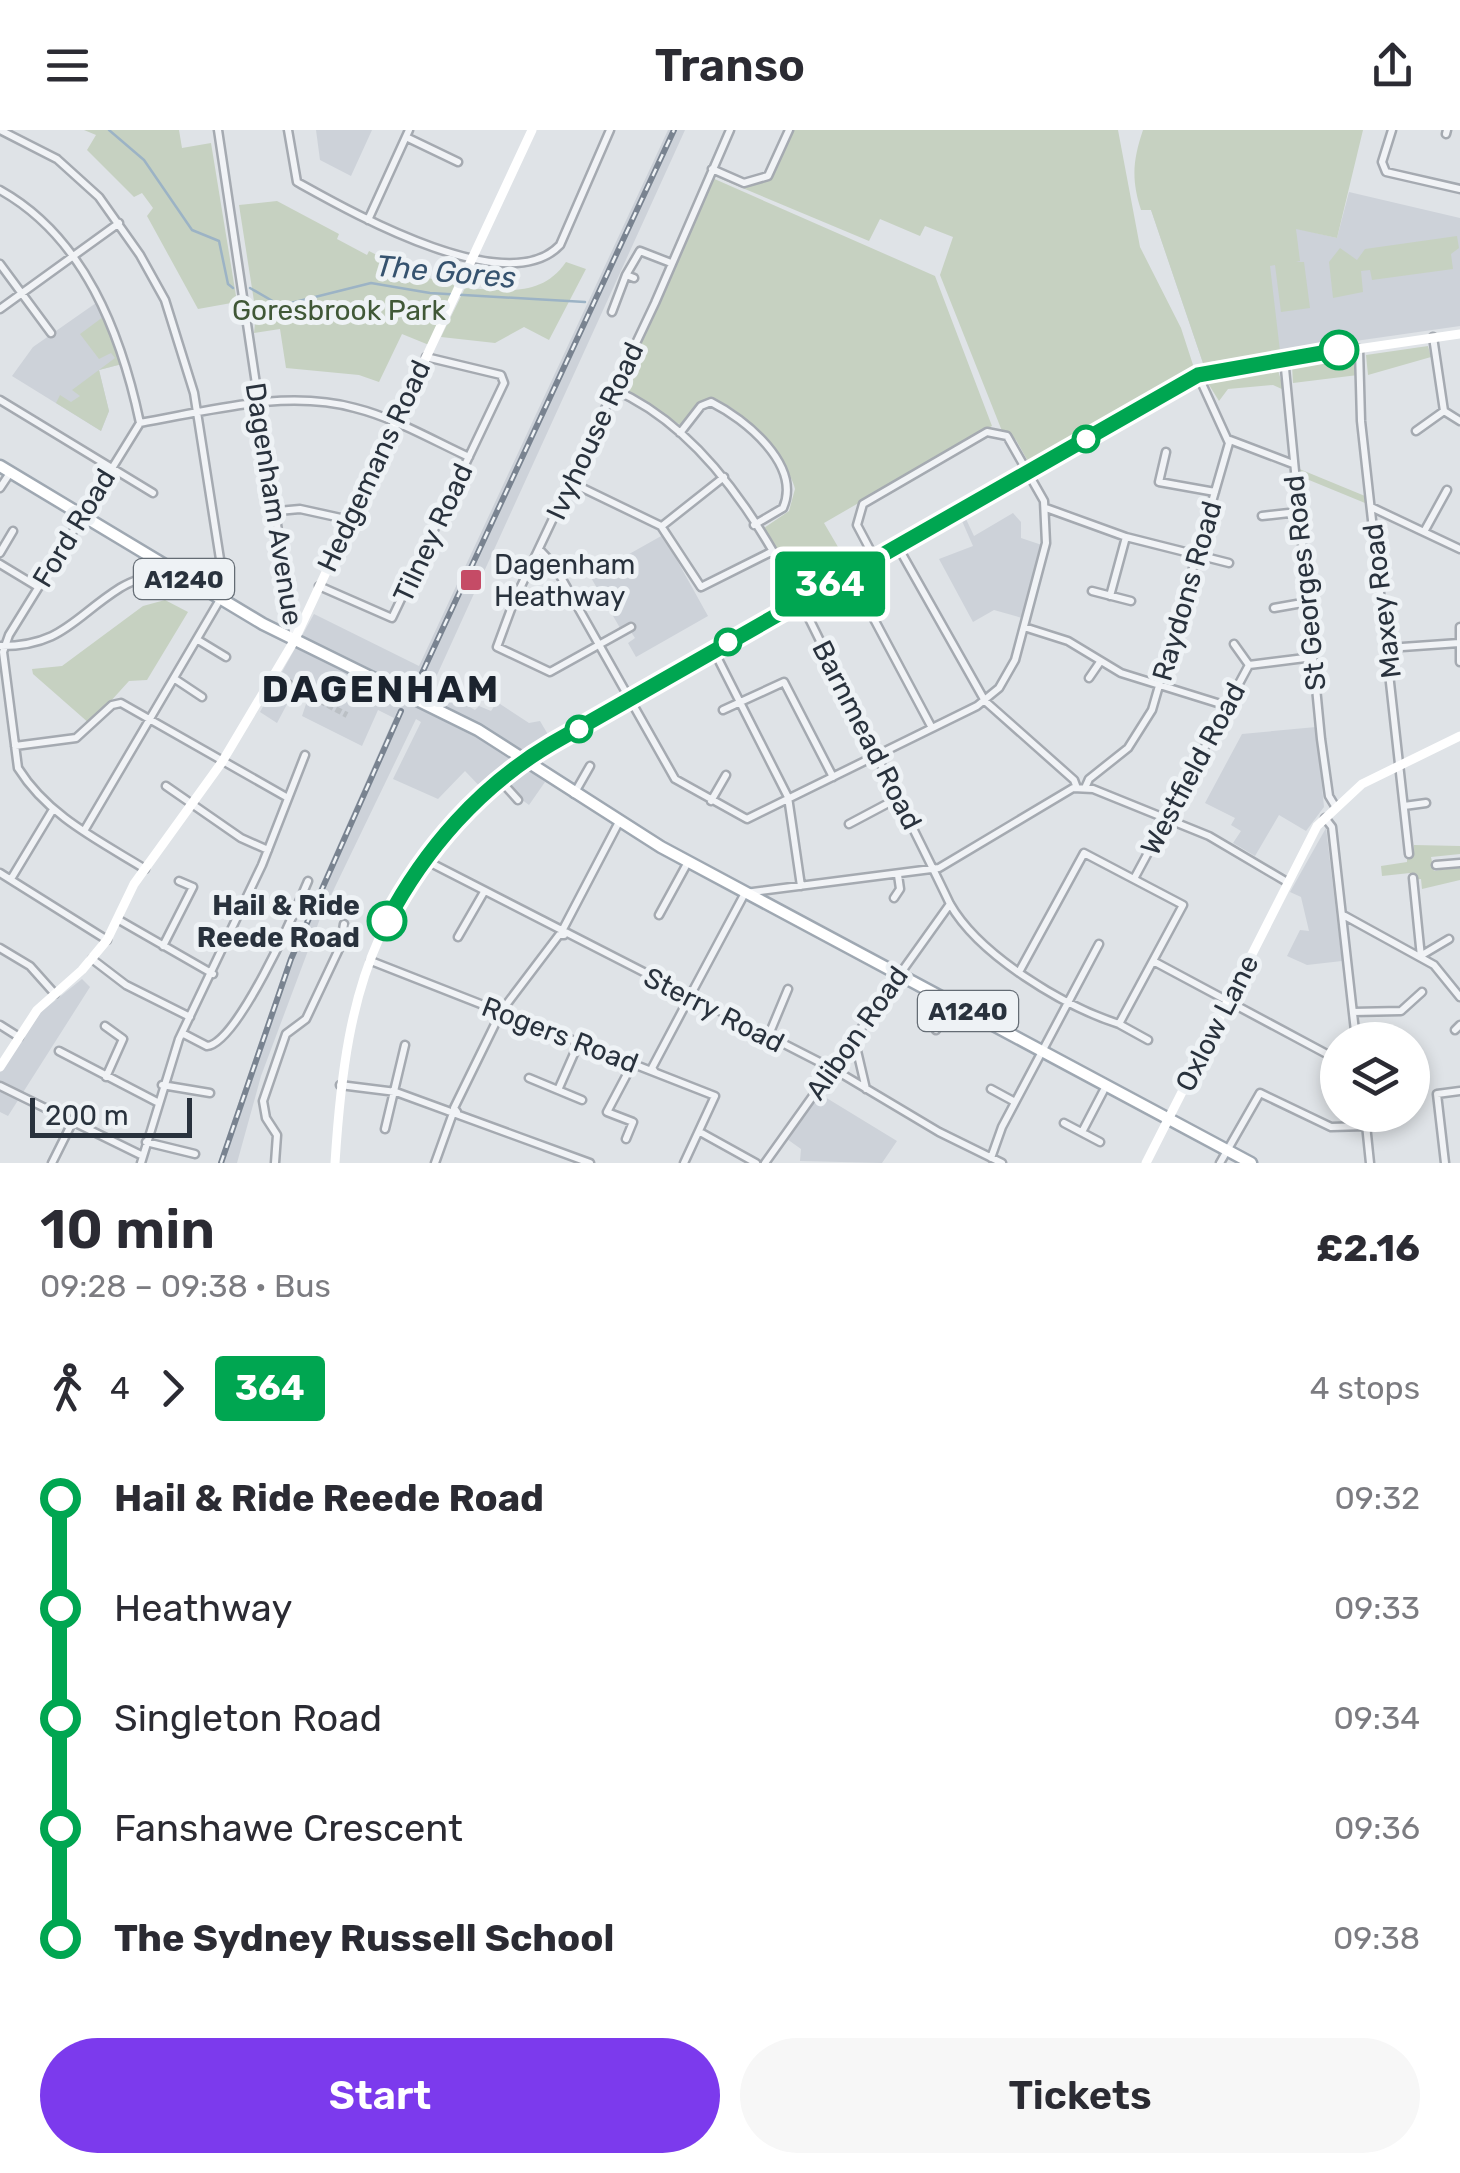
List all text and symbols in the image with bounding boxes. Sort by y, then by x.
icon: menu [40,38,95,93]
icon: share [1365,38,1420,93]
text: Transo [655,39,805,92]
water label: The Gores [375,248,517,296]
park label: Goresbrook Park [232,294,447,327]
unlabelled marker [1320,331,1358,369]
street label: Ivyhouse Road [540,337,650,525]
street label: Hedgemans Road [311,355,437,577]
street label: Dagenham Avenue [238,380,310,628]
unlabelled marker [1073,426,1099,452]
street label: Tilney Road [386,458,480,608]
street label: Ford Road [26,463,122,593]
street label: St Georges Road [1277,474,1333,692]
street label: Raydons Road [1146,497,1228,685]
street label: Maxey Road [1356,522,1408,680]
place label: Dagenham Heathway [494,548,636,613]
line badge: 364 [772,552,888,616]
road number: A1240 [134,559,234,599]
text: 364 [795,563,865,605]
marker: Dagenham Heathway [458,567,484,593]
unlabelled marker [715,629,741,655]
street label: Barnmead Road [805,635,929,835]
district label: DAGENHAM [261,666,501,712]
street label: Westfield Road [1134,677,1252,861]
unlabelled marker [566,716,592,742]
place label: Hail & Ride Reede Road [197,889,360,954]
marker: Hail & Ride Reede Road [368,902,406,940]
street label: Oxlow Lane [1168,949,1266,1097]
street label: Alibon Road [799,960,915,1106]
street label: Sterry Road [638,961,790,1059]
street label: Rogers Road [477,990,643,1080]
road number: A1240 [918,991,1018,1031]
map controls [1320,1022,1430,1132]
button: layers [1320,1022,1430,1132]
scale bar [30,1093,192,1138]
text: 200 m [45,1099,129,1132]
text: 10 min [40,1197,215,1262]
text: £2.16 [1316,1225,1420,1271]
text: 09:28 – 09:38 · Bus [40,1267,331,1305]
icon: walk [40,1361,95,1416]
icon: forward [145,1361,200,1416]
text: 364 [235,1367,305,1409]
text: 4 [110,1369,130,1407]
text: 4 stops [1310,1369,1420,1407]
text: Hail & Ride Reede Road [114,1475,544,1521]
text: 09:32 [1334,1479,1420,1517]
text: Heathway [114,1585,292,1631]
text: 09:33 [1334,1589,1420,1627]
text: Singleton Road [114,1695,382,1741]
text: 09:34 [1333,1699,1420,1737]
text: Fanshawe Crescent [114,1805,463,1851]
text: 09:36 [1334,1809,1420,1847]
text: The Sydney Russell School [114,1915,614,1961]
text: 09:38 [1333,1919,1420,1957]
button: Start [40,2038,720,2153]
button: Tickets [740,2038,1420,2153]

